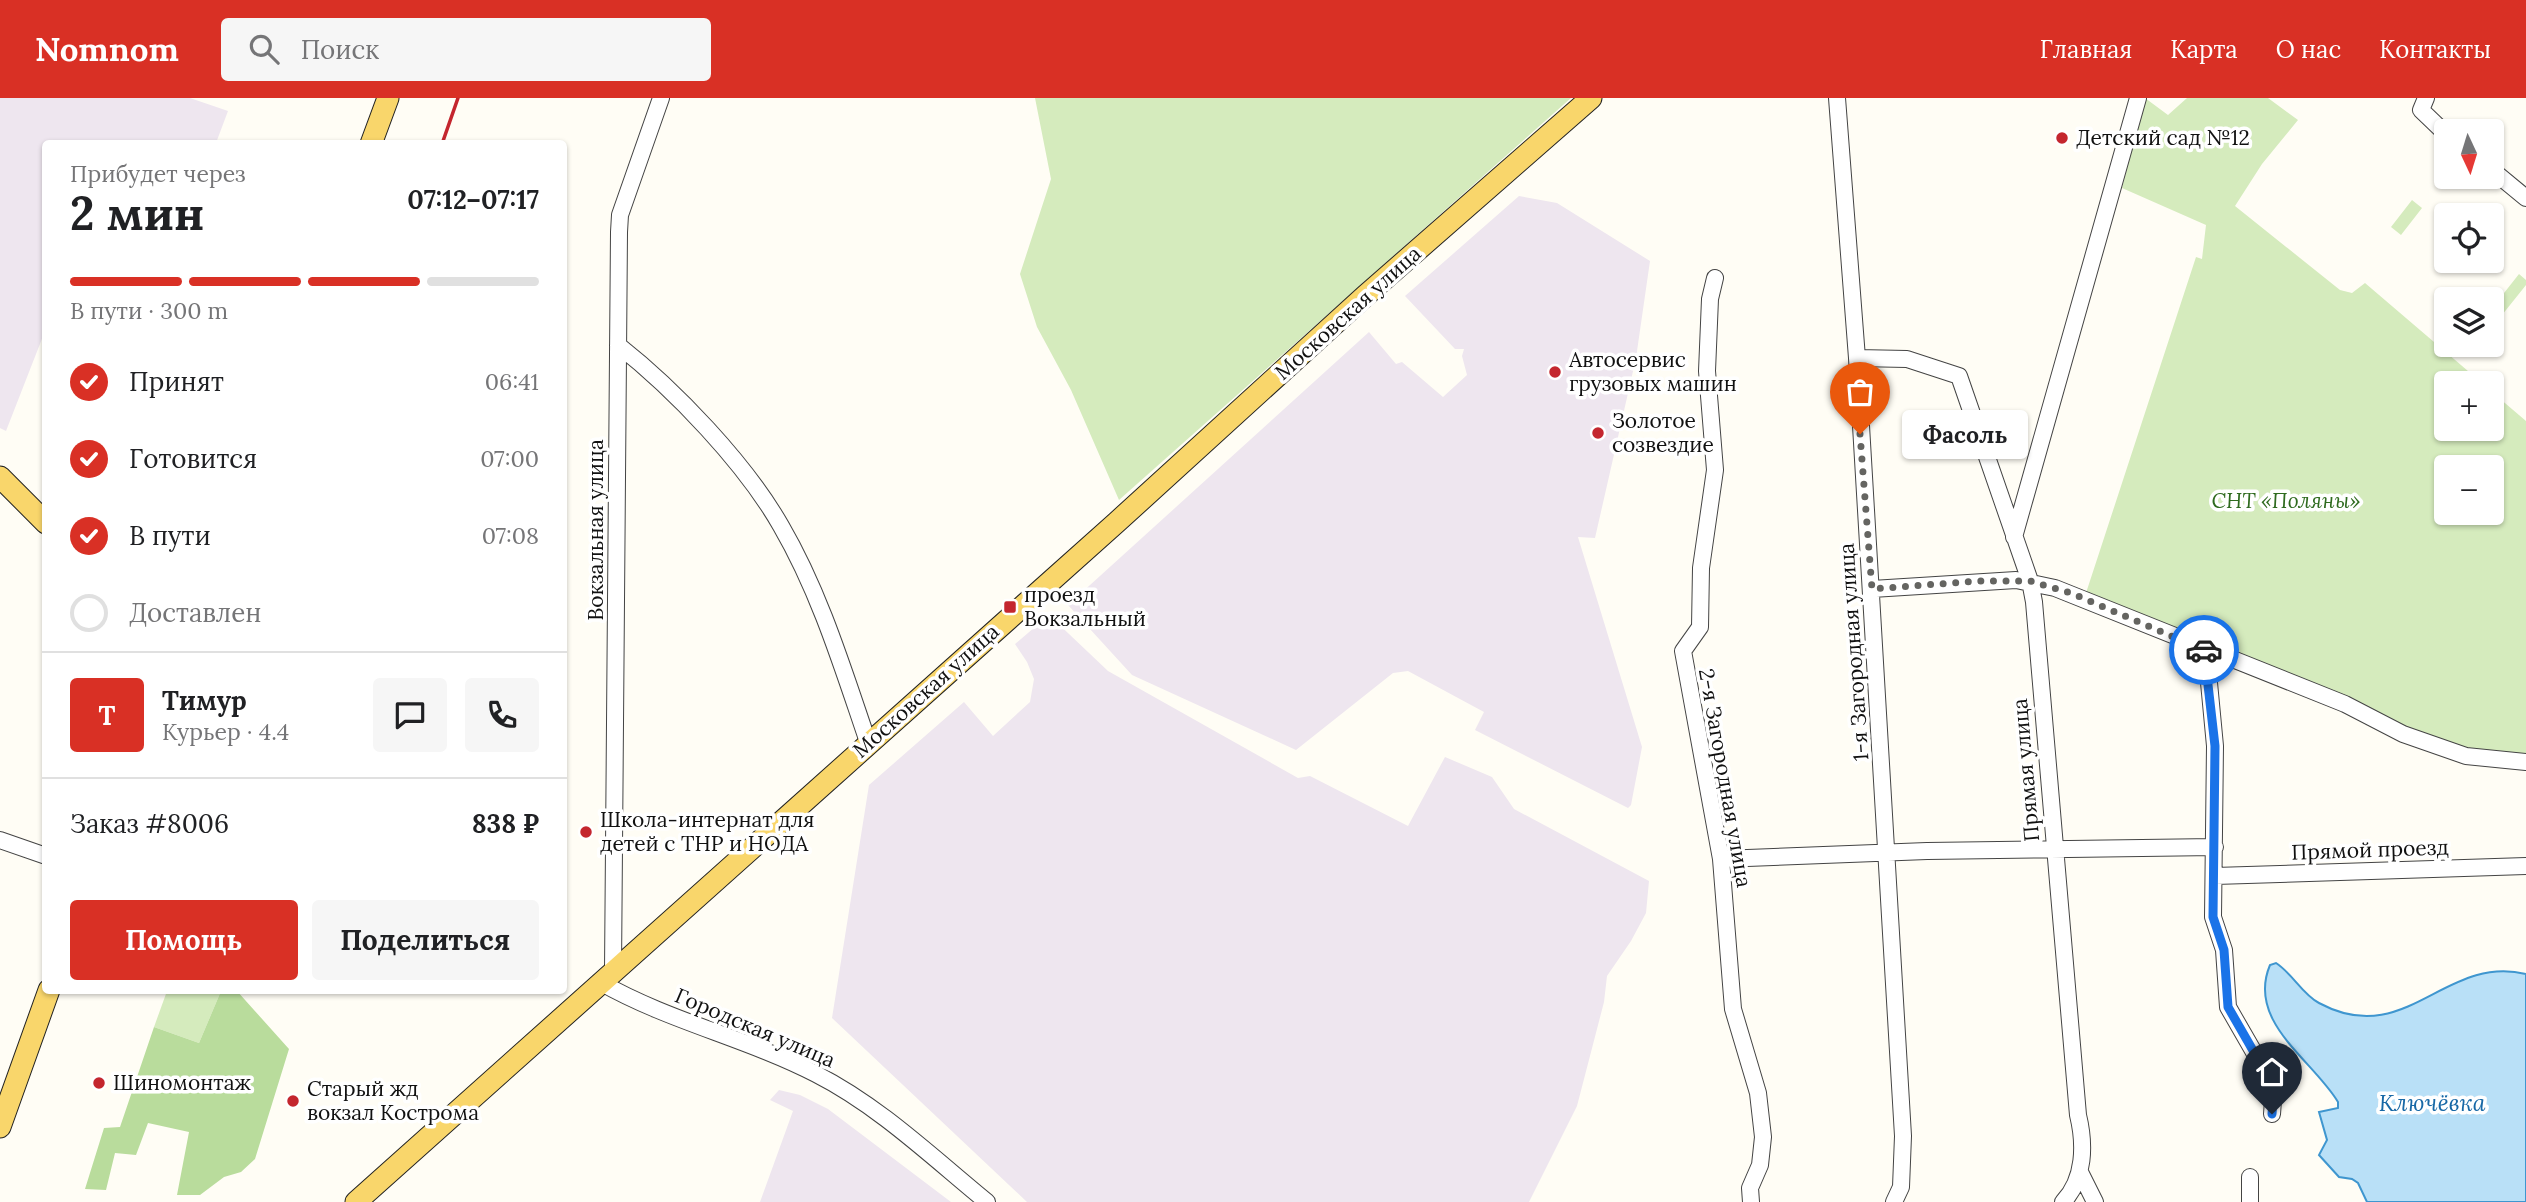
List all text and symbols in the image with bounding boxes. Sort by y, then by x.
search box [221,18,711,81]
text: Nomnom [35,28,179,70]
icon: search [245,30,283,68]
text: Поиск [301,33,379,66]
text: Главная [2040,34,2132,65]
text: Карта [2170,34,2238,65]
text: О нас [2276,34,2341,65]
text: Контакты [2379,34,2491,65]
north arrow [2434,119,2504,189]
map controls [2434,119,2504,525]
place label: Детский сад №12 [2076,124,2250,151]
marker: Детский сад №12 [2054,130,2070,146]
text: Прибудет через [70,159,246,188]
text: 07:12–07:17 [407,183,539,216]
text: 2 мин [70,184,204,243]
button: locate [2434,203,2504,273]
street label: Московская улица [1269,240,1427,385]
button: layers [2434,287,2504,357]
text: В пути · 300 m [70,296,228,325]
place label: Автосервис грузовых машин [1568,346,1737,397]
pin [1830,362,1890,434]
icon: check [70,363,108,401]
marker: Автосервис грузовых машин [1547,364,1563,380]
text: Принят [129,365,224,398]
text: 06:41 [485,367,539,396]
button: + [2434,371,2504,441]
icon: bag [1841,373,1879,411]
place label: Золотое созвездие [1612,407,1714,458]
callout: Фасоль [1902,410,2028,458]
text: Фасоль [1922,420,2008,449]
marker: Золотое созвездие [1590,425,1606,441]
street label: Вокзальная улица [582,439,609,621]
icon: check [70,440,108,478]
text: Готовится [129,442,257,475]
text: 07:00 [480,444,539,473]
button: − [2434,455,2504,525]
park label: СНТ «Поляны» [2212,487,2361,514]
icon: check [70,517,108,555]
text: В пути [129,519,211,552]
text: 07:08 [482,521,539,550]
street label: 1-я Загородная улица [1832,542,1875,762]
place label: проезд Вокзальный [1024,581,1146,632]
text: Доставлен [129,596,262,629]
marker: проезд Вокзальный [1002,599,1018,615]
courier [2169,615,2239,685]
street label: Московская улица [847,618,1005,763]
icon: car [2185,631,2223,669]
street label: 2-я Загородная улица [1693,666,1758,890]
button: chat [373,678,447,752]
button: phone [465,678,539,752]
text: Тимур [162,684,247,717]
street label: Прямая улица [2006,697,2045,843]
text: Т [99,699,115,732]
text: Курьер · 4.4 [162,717,289,746]
place label: Школа-интернат для детей с ТНР и НОДА [600,806,815,857]
text: Заказ #8006 [70,807,229,840]
text: 838 ₽ [472,807,539,840]
marker: Школа-интернат для детей с ТНР и НОДА [578,824,594,840]
street label: Прямой проезд [2291,833,2449,866]
button: Помощь [70,900,298,980]
button: Поделиться [312,900,539,980]
street label: Городская улица [671,982,840,1074]
pin [2242,1042,2302,1114]
icon: home [2253,1053,2291,1091]
place label: Шиномонтаж [113,1069,252,1096]
marker: Шиномонтаж [91,1075,107,1091]
place label: Старый жд вокзал Кострома [307,1075,479,1126]
water label: Ключёвка [2379,1088,2486,1117]
marker: Старый жд вокзал Кострома [285,1093,301,1109]

